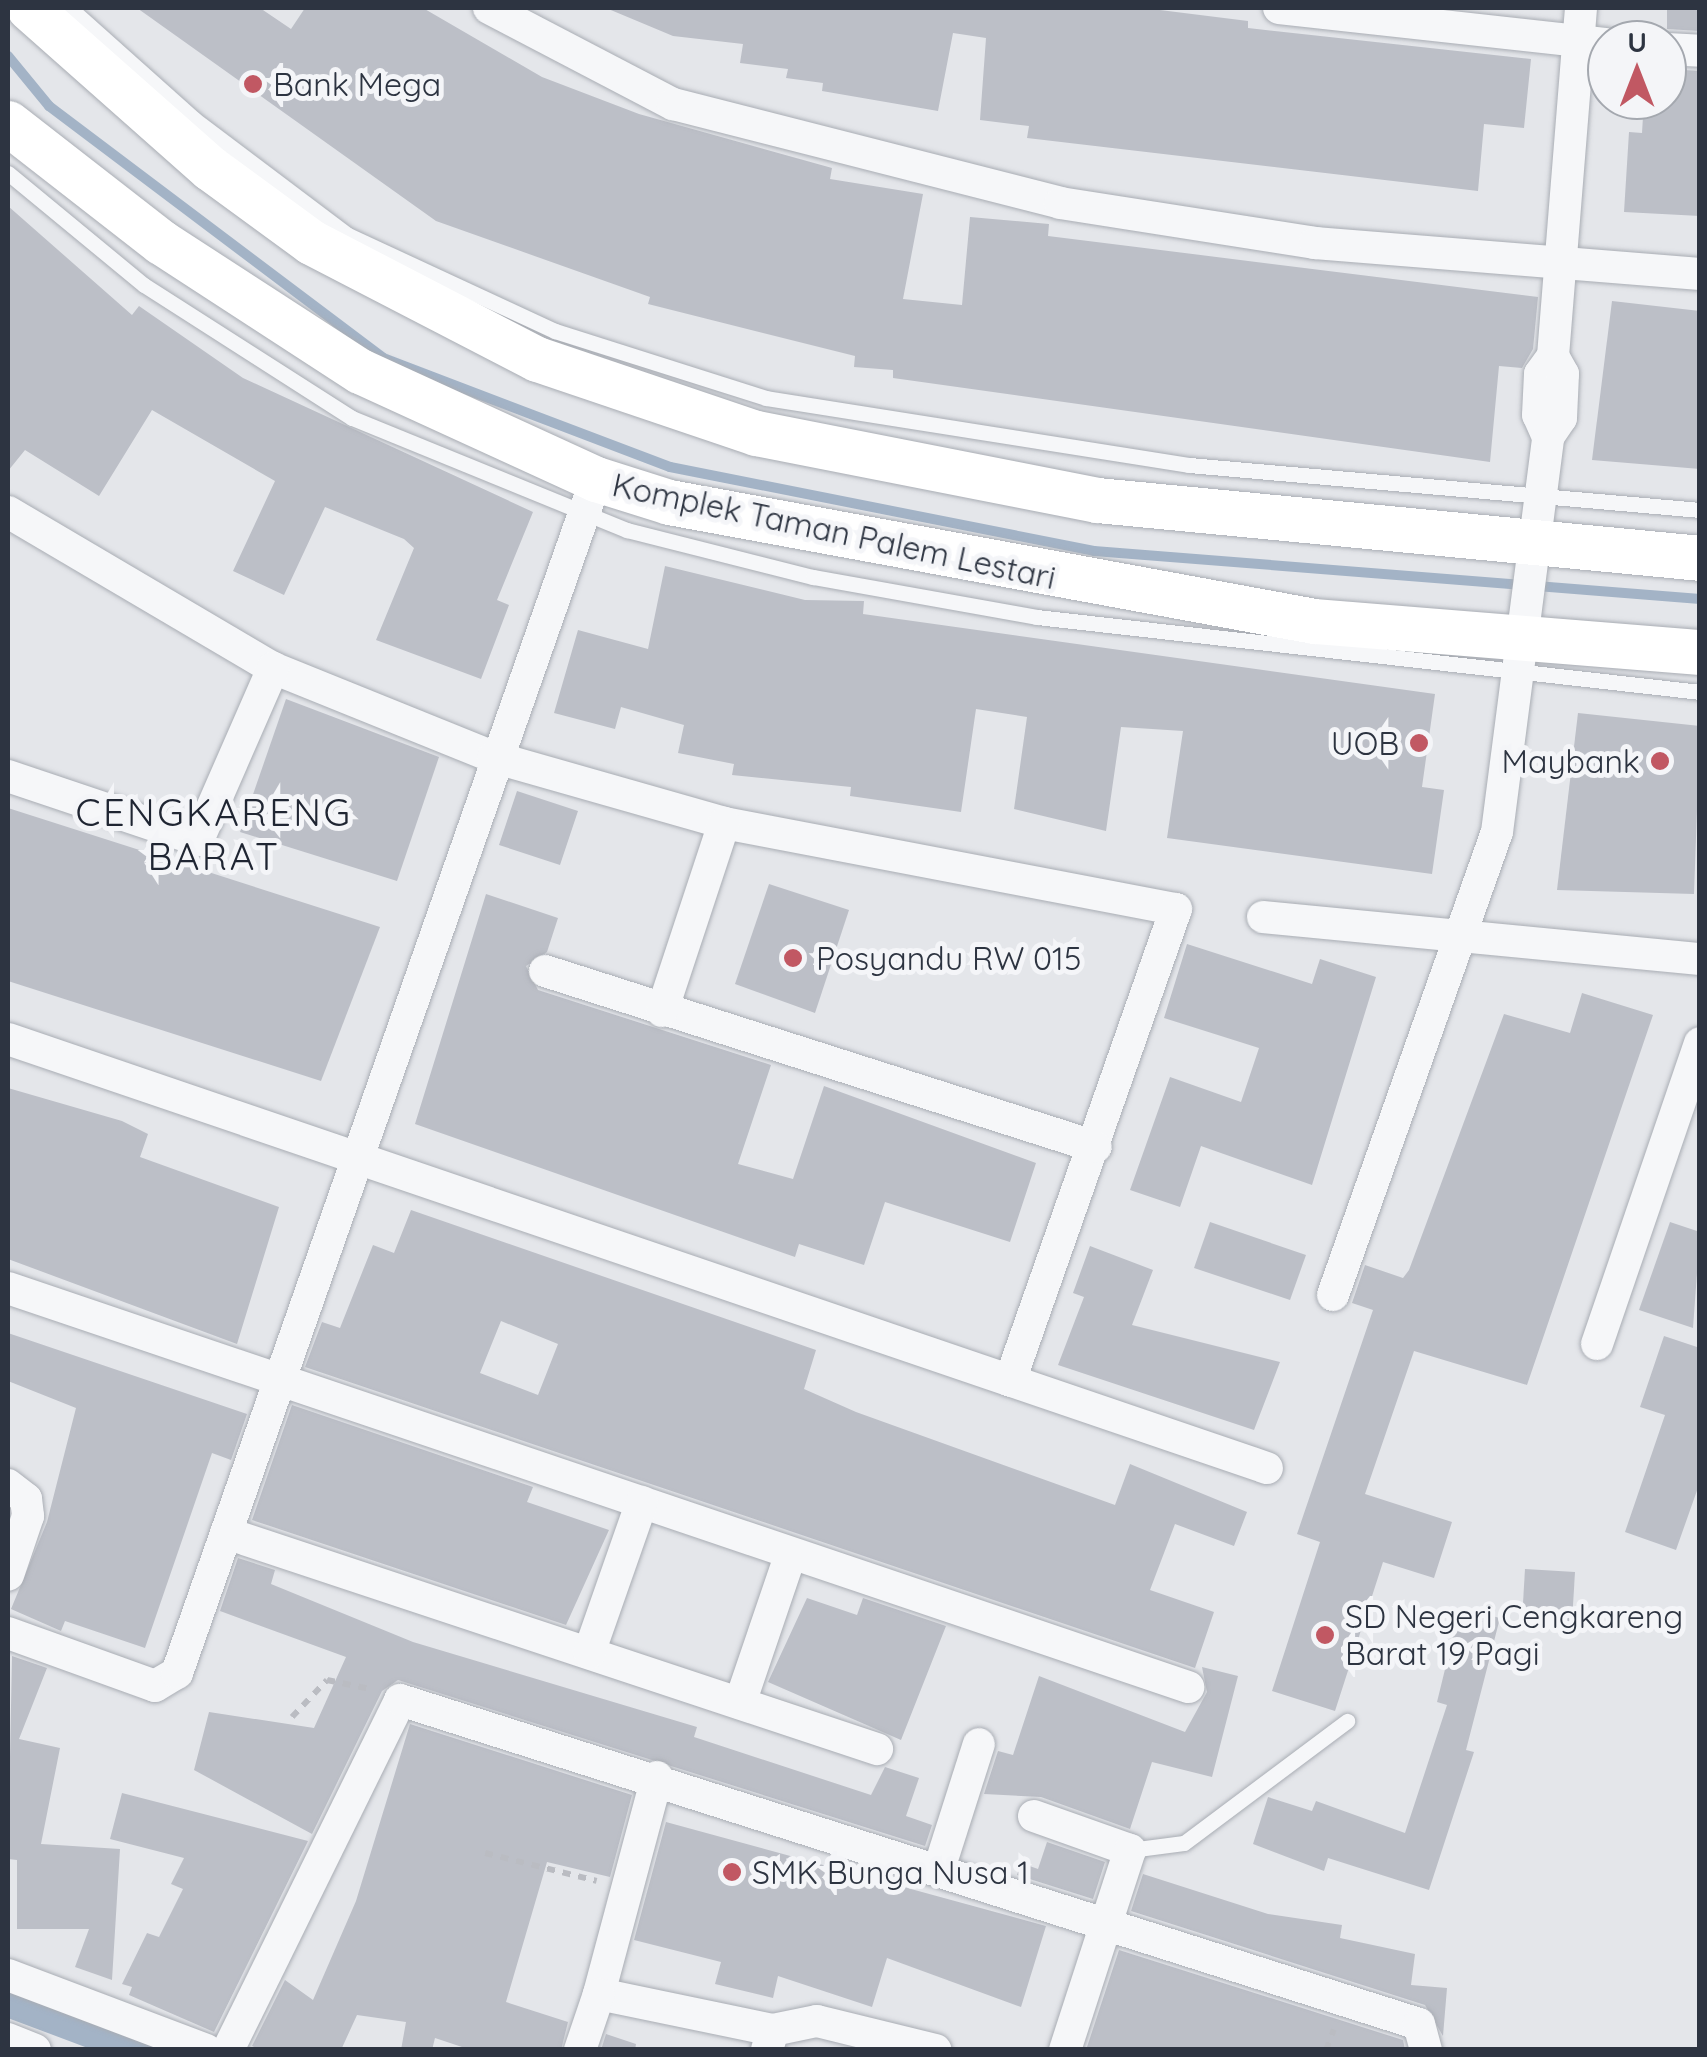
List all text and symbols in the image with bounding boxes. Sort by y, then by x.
north arrow [1587,20,1687,120]
text: U [1627,24,1647,59]
place label: Bank Mega [273,65,441,103]
marker: Bank Mega [242,73,264,95]
street label: Komplek Taman Palem Lestari [609,465,1059,597]
place label: UOB [1331,724,1399,762]
marker: UOB [1408,732,1430,754]
place label: Maybank [1502,742,1640,780]
marker: Maybank [1649,750,1671,772]
district label: CENGKARENG BARAT [76,790,352,879]
place label: Posyandu RW 015 [816,939,1081,977]
marker: Posyandu RW 015 [780,945,806,971]
place label: SD Negeri Cengkareng Barat 19 Pagi [1345,1598,1683,1673]
marker: SD Negeri Cengkareng Barat 19 Pagi [1314,1624,1336,1646]
place label: SMK Bunga Nusa 1 [752,1853,1029,1891]
marker: SMK Bunga Nusa 1 [721,1861,743,1883]

